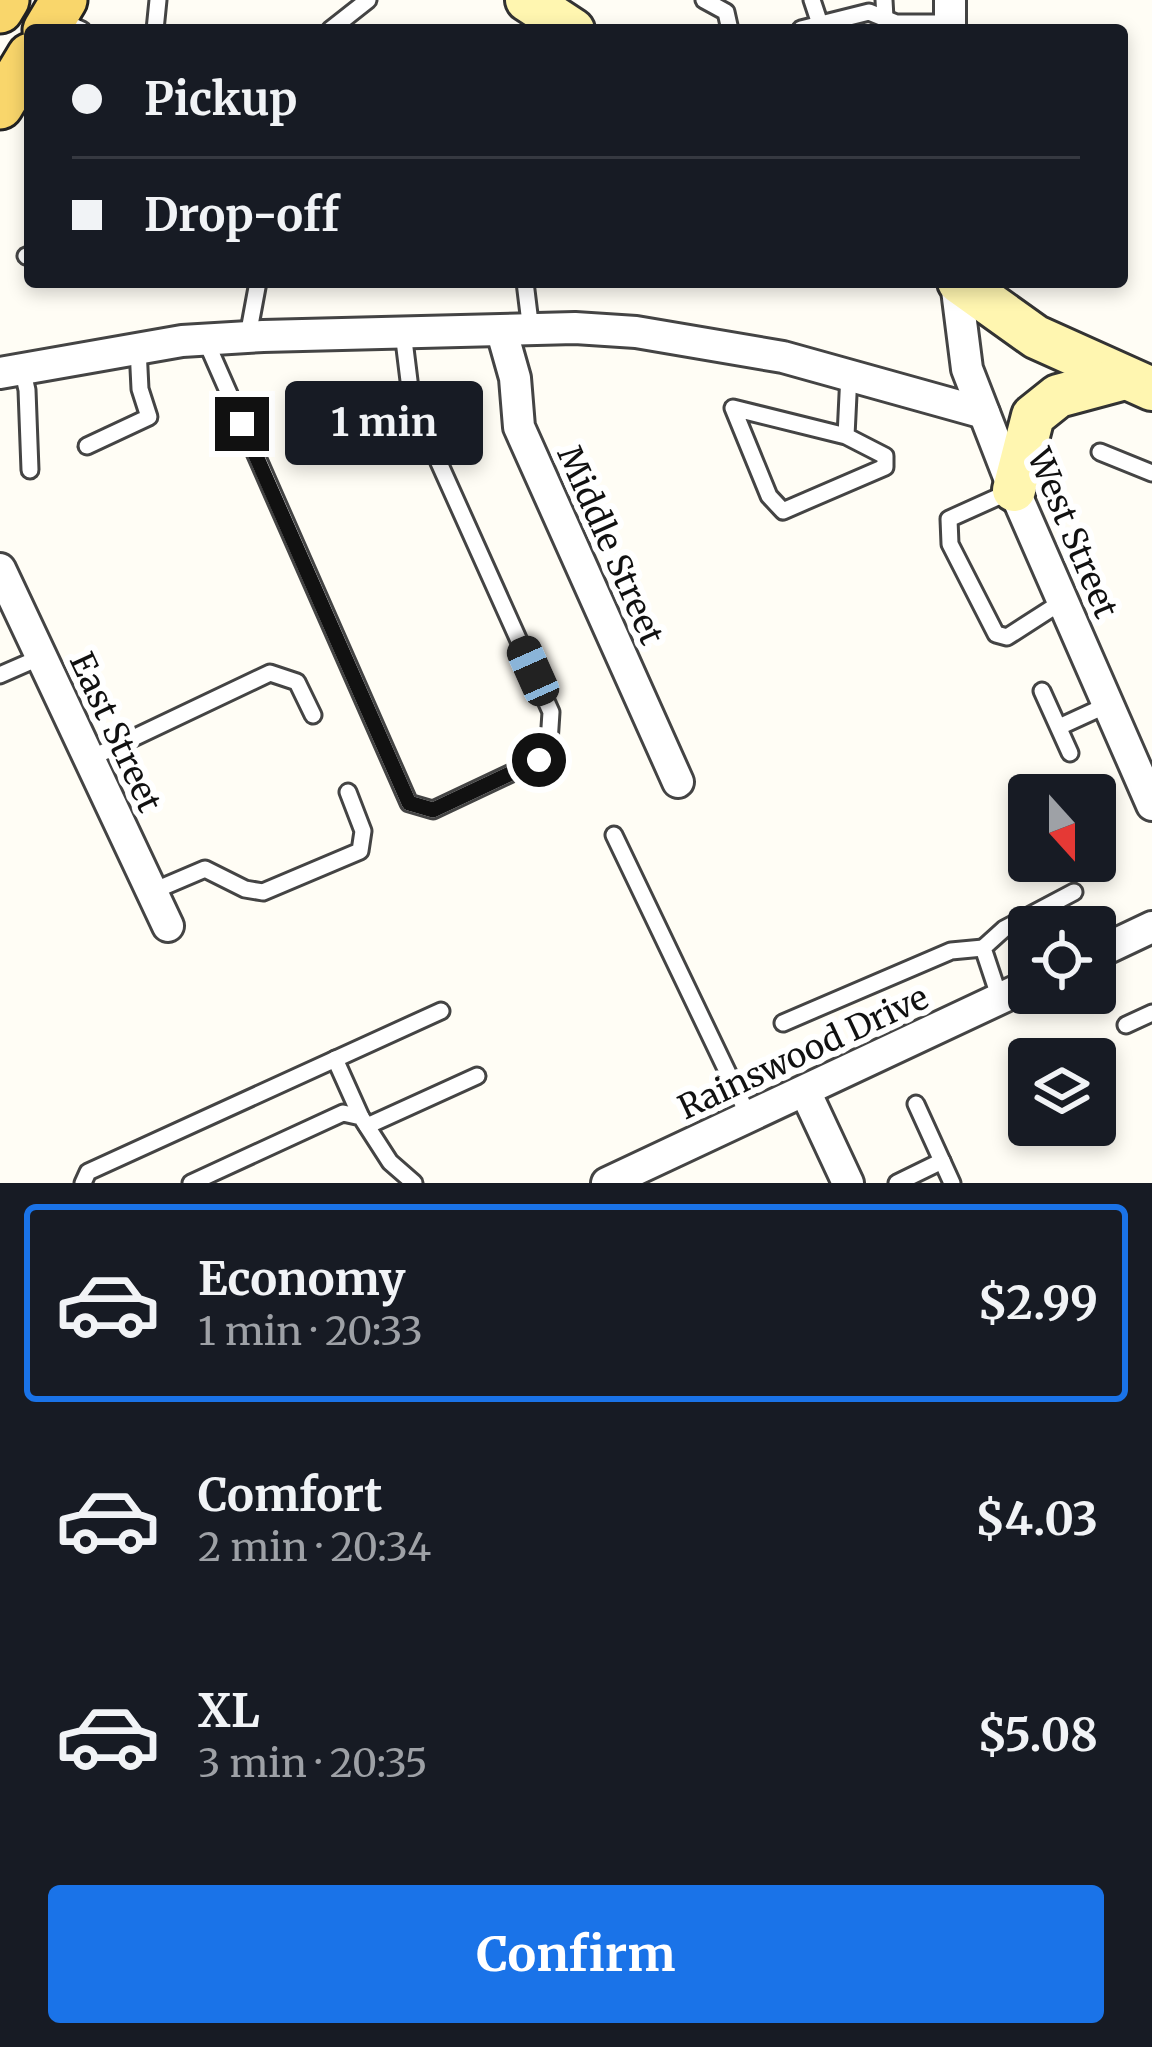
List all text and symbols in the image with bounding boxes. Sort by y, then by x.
text: Pickup [144,71,298,127]
text: Drop-off [144,187,339,243]
callout: 1 min [284,382,482,466]
route end [215,397,269,451]
text: 1 min [331,398,437,447]
street label: Middle Street [548,440,673,651]
street label: West Street [1018,441,1127,624]
car [502,631,564,711]
street label: East Street [61,646,170,819]
route start [512,733,566,787]
north arrow [1008,774,1116,882]
map controls [1008,774,1116,1146]
button: locate [1008,906,1116,1014]
street label: Rainswood Drive [672,977,935,1128]
button: layers [1008,1038,1116,1146]
icon: car [54,1249,162,1357]
text: Economy [198,1251,406,1307]
text: $2.99 [977,1275,1098,1331]
text: 1 min · 20:33 [198,1307,423,1356]
icon: car [54,1465,162,1573]
text: Comfort [198,1467,382,1523]
text: $4.03 [975,1491,1098,1547]
text: 2 min · 20:34 [198,1523,431,1572]
icon: car [54,1681,162,1789]
text: XL [198,1683,260,1739]
text: $5.08 [977,1707,1098,1763]
text: 3 min · 20:35 [198,1739,428,1788]
button: Confirm [48,1885,1104,2023]

